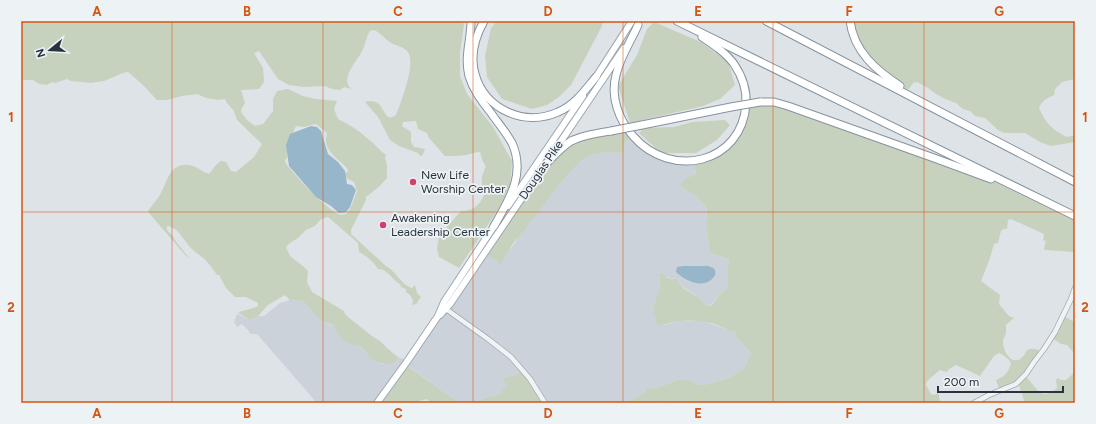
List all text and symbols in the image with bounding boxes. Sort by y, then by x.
text: A [92,4,102,19]
text: B [243,4,251,19]
text: C [393,4,403,19]
text: D [543,4,553,19]
text: E [694,4,702,19]
text: F [845,4,853,19]
text: G [994,4,1004,19]
north arrow [30,30,70,70]
text: N [33,47,48,59]
text: 1 [8,110,14,125]
text: 1 [1082,110,1088,125]
street label: Douglas Pike [516,137,566,202]
place label: New Life Worship Center [421,168,505,196]
marker: New Life Worship Center [408,177,418,187]
place label: Awakening Leadership Center [391,211,490,239]
marker: Awakening Leadership Center [378,220,388,230]
text: 2 [7,300,15,315]
text: 2 [1081,300,1089,315]
scale bar [938,368,1063,394]
text: 200 m [944,375,979,389]
text: A [92,406,102,421]
text: B [243,406,251,421]
text: C [393,406,403,421]
text: D [543,406,553,421]
text: E [694,406,702,421]
text: F [845,406,853,421]
text: G [994,406,1004,421]

